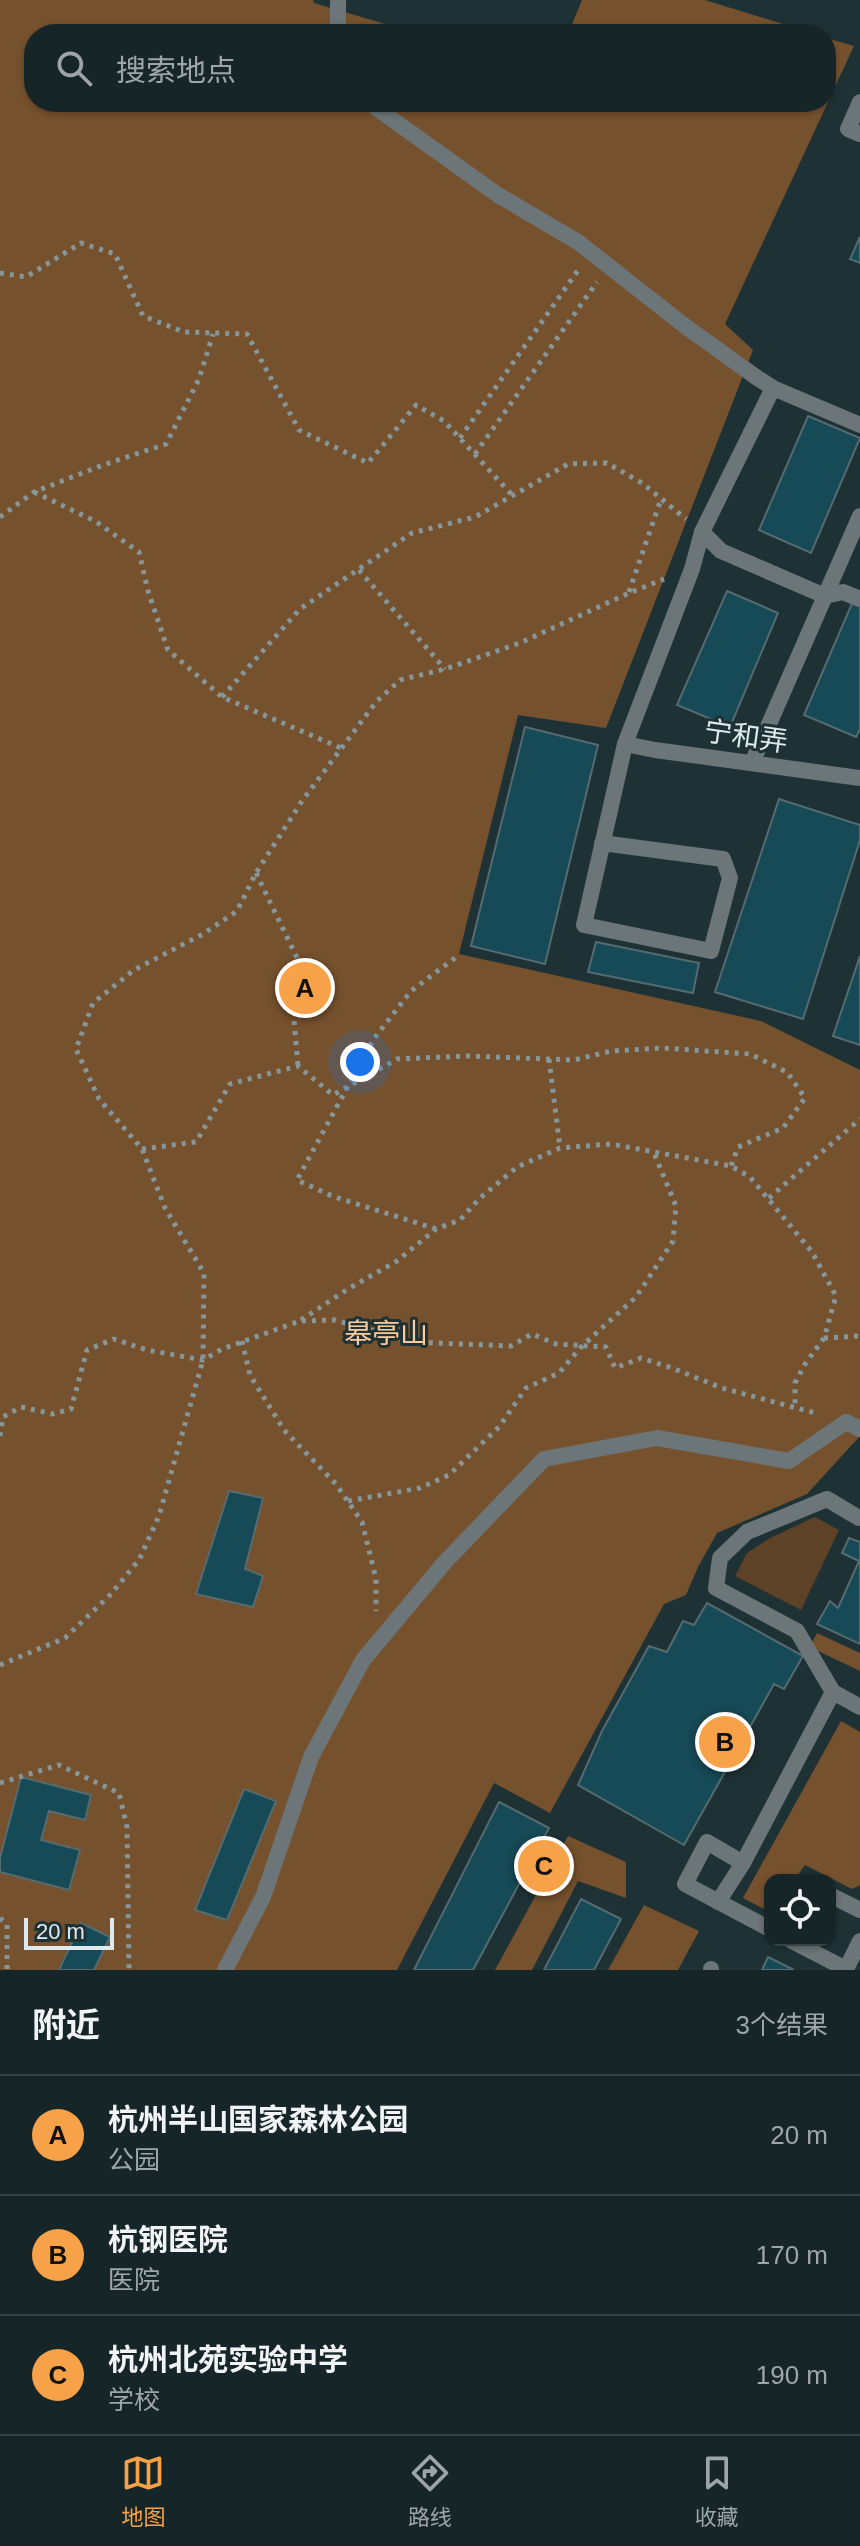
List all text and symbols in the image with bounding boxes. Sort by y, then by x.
search box [24,24,836,112]
icon: search [52,46,96,90]
text: 搜索地点 [116,54,236,87]
street label: 宁和弄 [702,715,790,758]
pin: A [279,958,331,1018]
your location [340,1042,380,1082]
park label: 皋亭山 [344,1318,428,1349]
pin: B [699,1712,751,1772]
pin: C [518,1836,570,1896]
map controls [764,1874,836,1946]
button: locate [764,1874,836,1946]
scale bar [24,1914,114,1950]
text: 20 m [36,1919,85,1944]
text: 附近 [32,2006,100,2044]
text: 3个结果 [736,2010,828,2040]
text: 杭州半山国家森林公园 [108,2103,408,2136]
text: A [49,2120,67,2150]
text: 20 m [770,2120,828,2150]
text: 公园 [108,2145,160,2175]
text: 杭钢医院 [108,2223,228,2256]
text: B [49,2240,67,2270]
text: 170 m [756,2240,828,2270]
text: 医院 [108,2265,160,2295]
text: 杭州北苑实验中学 [108,2343,348,2376]
text: C [49,2360,67,2390]
text: 190 m [756,2360,828,2390]
text: 学校 [108,2385,160,2415]
tab: 地图 [121,2451,165,2531]
tab: 路线 [408,2451,452,2531]
tab: 收藏 [695,2451,739,2531]

